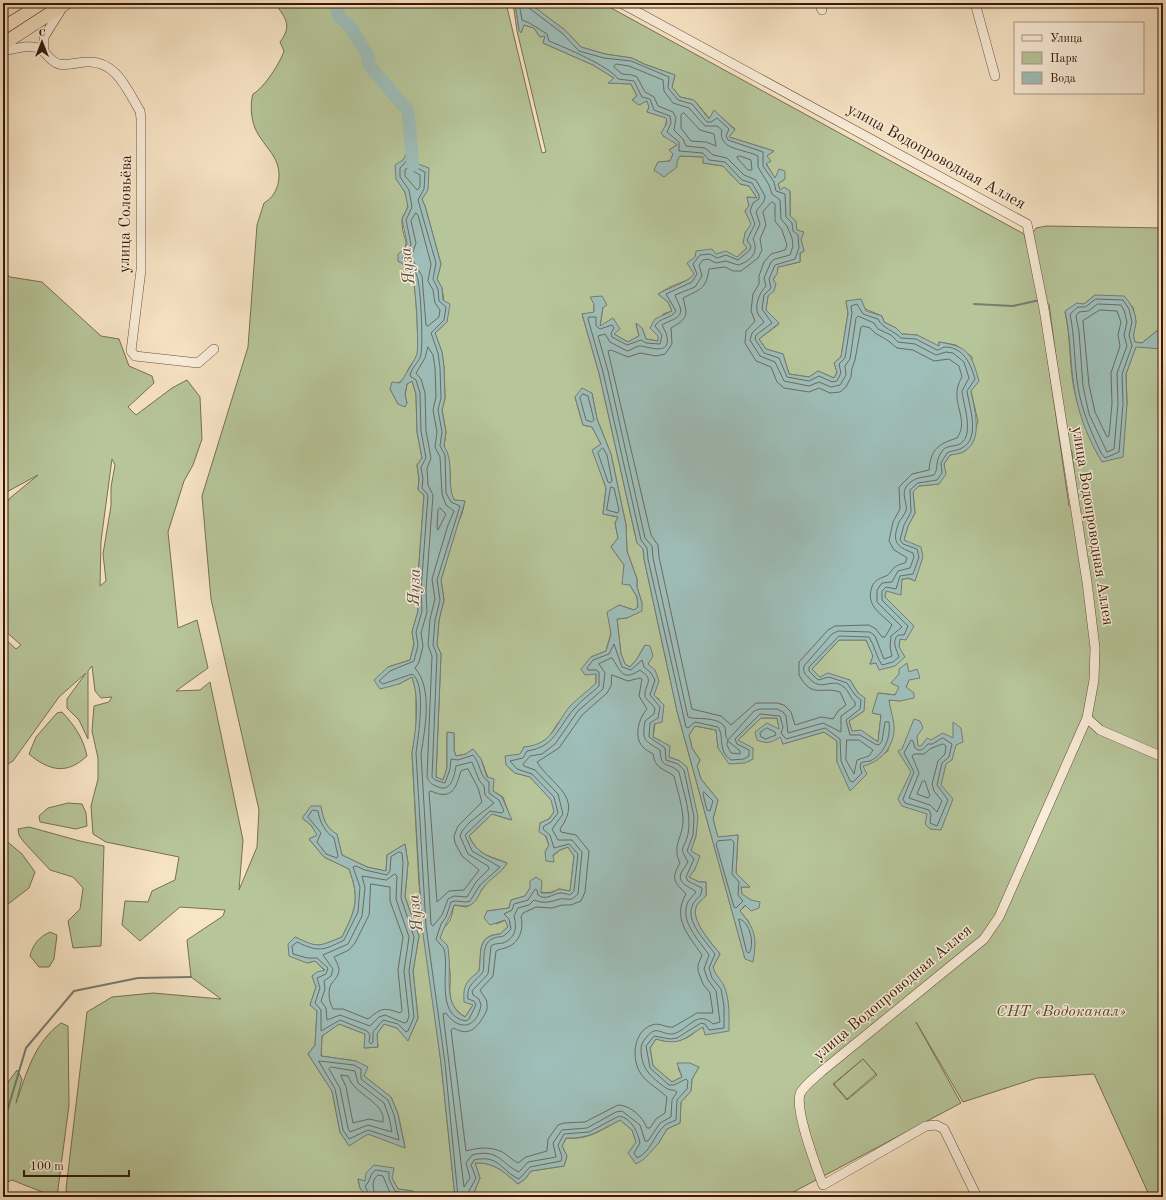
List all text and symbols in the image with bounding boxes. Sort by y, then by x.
north arrow [22,22,62,62]
legend [1014,22,1144,94]
text: С [38,28,46,39]
text: Улица [1050,33,1083,45]
text: Парк [1050,53,1078,65]
text: Вода [1050,73,1076,85]
street label: улица Водопроводная Аллея [844,101,1028,213]
street label: улица Соловьёва [117,155,135,273]
water label: Яуза [398,246,418,286]
street label: улица Водопроводная Аллея [1068,425,1116,627]
water label: Яуза [406,568,424,606]
water label: Яуза [406,893,426,933]
street label: улица Водопроводная Аллея [811,922,975,1064]
park label: СНТ «Водоканал» [996,1004,1126,1020]
scale bar [24,1152,129,1178]
text: 100 m [30,1161,64,1173]

